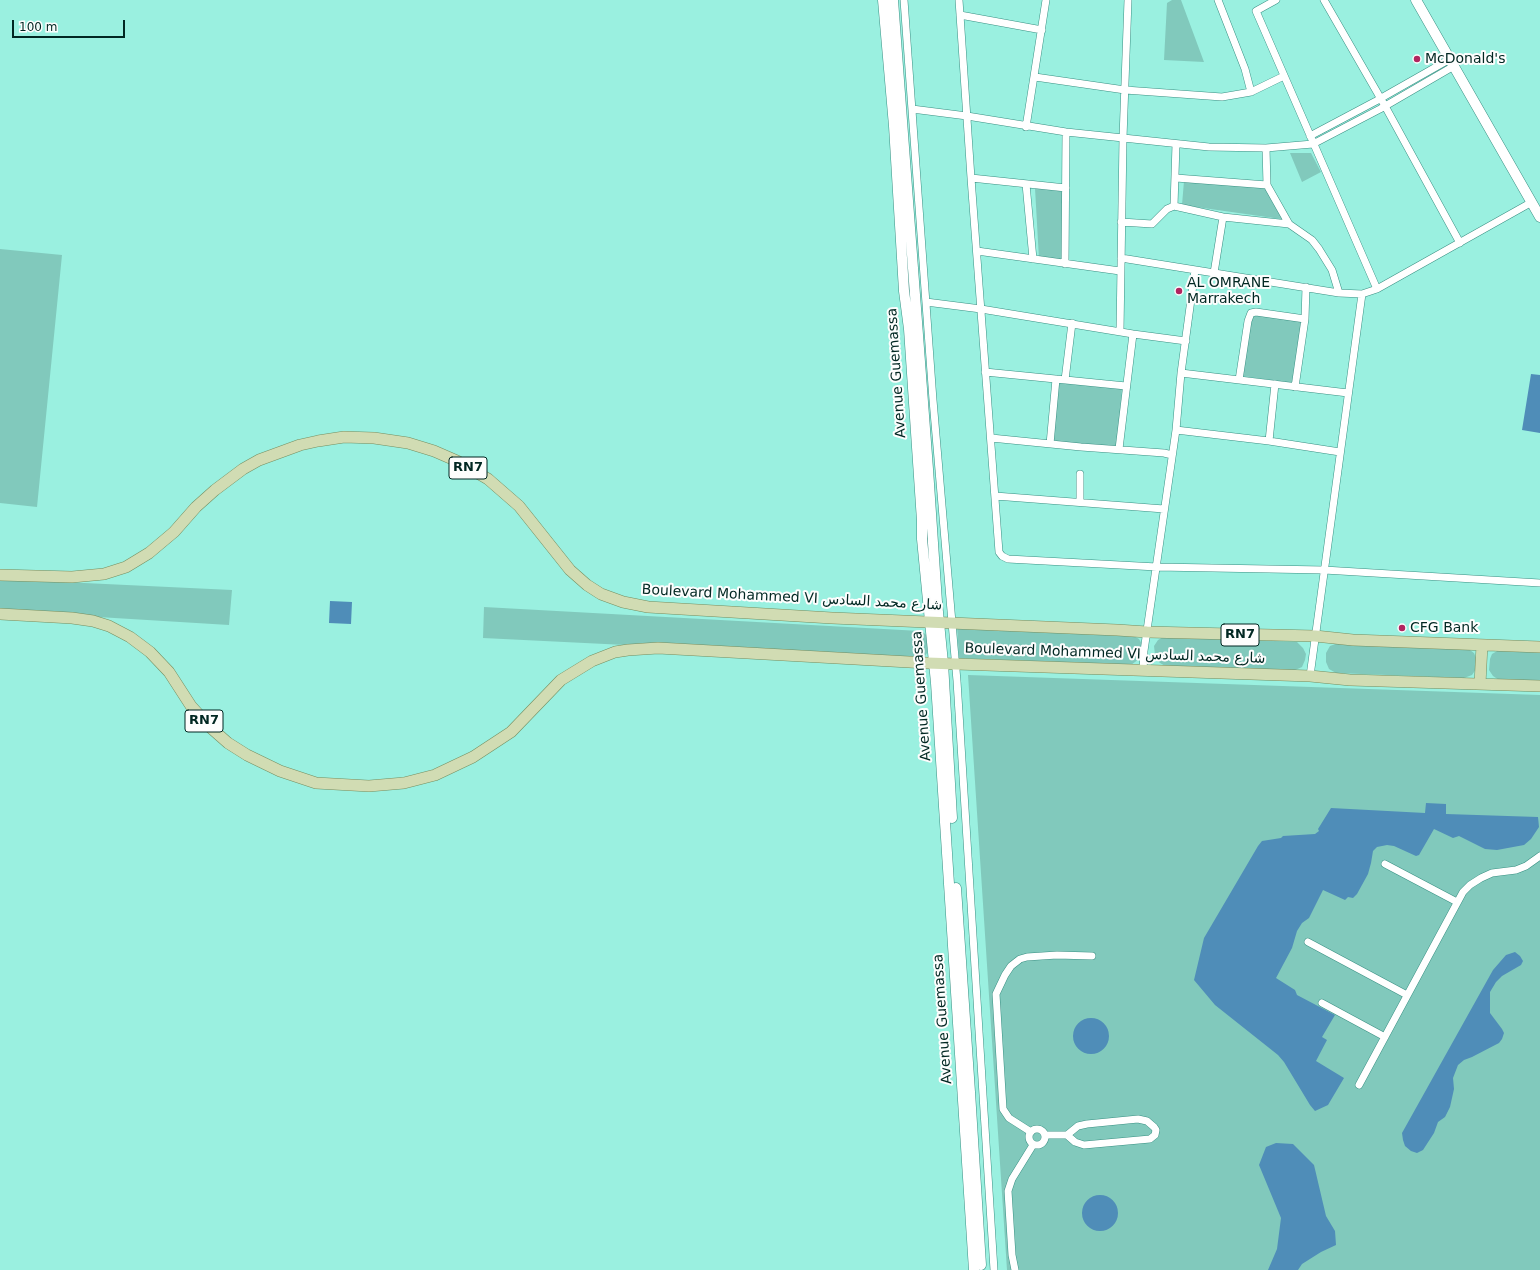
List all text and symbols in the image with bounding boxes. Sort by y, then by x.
scale bar [14,12,127,38]
text: 100 m [19,20,57,34]
place label: McDonald's [1425,51,1505,67]
marker: McDonald's [1412,54,1422,64]
place label: AL OMRANE Marrakech [1187,275,1270,308]
marker: AL OMRANE Marrakech [1174,286,1184,296]
street label: Avenue Guemassa [884,307,910,439]
road number: RN7 [449,457,487,479]
street label: Boulevard Mohammed VI شارع محمد السادس [641,582,943,614]
place label: CFG Bank [1410,620,1478,636]
marker: CFG Bank [1397,623,1407,633]
road number: RN7 [1221,624,1259,646]
street label: Avenue Guemassa [909,630,935,762]
street label: Boulevard Mohammed VI شارع محمد السادس [964,640,1266,668]
road number: RN7 [185,710,223,732]
street label: Avenue Guemassa [930,953,956,1085]

